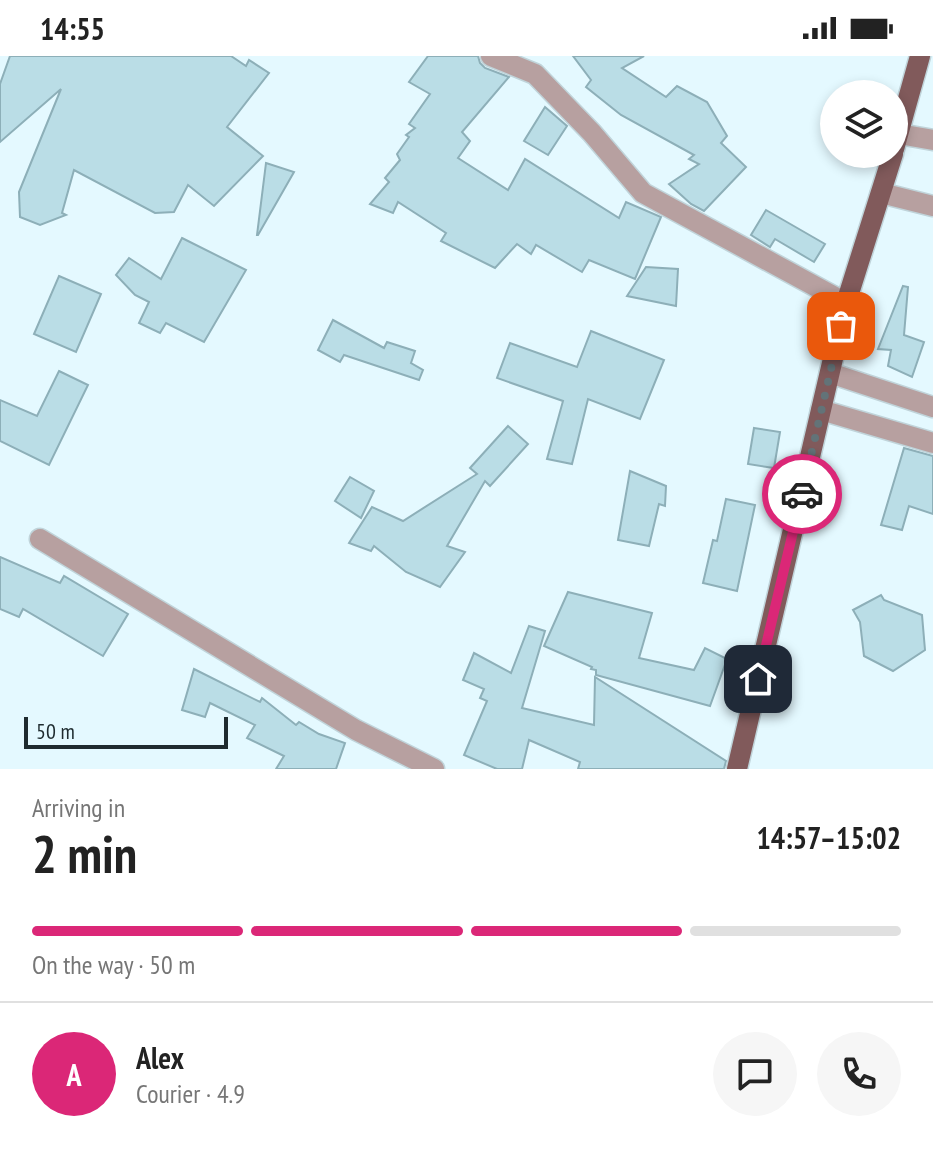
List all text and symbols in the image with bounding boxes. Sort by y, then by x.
text: 14:55 [40,9,105,48]
map controls [820,80,908,168]
button: layers [820,80,908,168]
pin [807,292,875,360]
icon: bag [819,304,863,348]
courier [762,454,842,534]
icon: car [780,472,824,516]
pin [724,645,792,713]
icon: home [736,657,780,701]
scale bar [24,713,228,749]
text: 50 m [36,717,75,745]
text: Arriving in [32,791,125,824]
text: 14:57–15:02 [757,818,901,857]
text: 2 min [32,820,137,887]
text: On the way · 50 m [32,948,195,981]
button: chat [713,1032,797,1116]
button: phone [817,1032,901,1116]
text: Alex [136,1038,184,1077]
text: A [66,1055,82,1094]
text: Courier · 4.9 [136,1077,245,1110]

